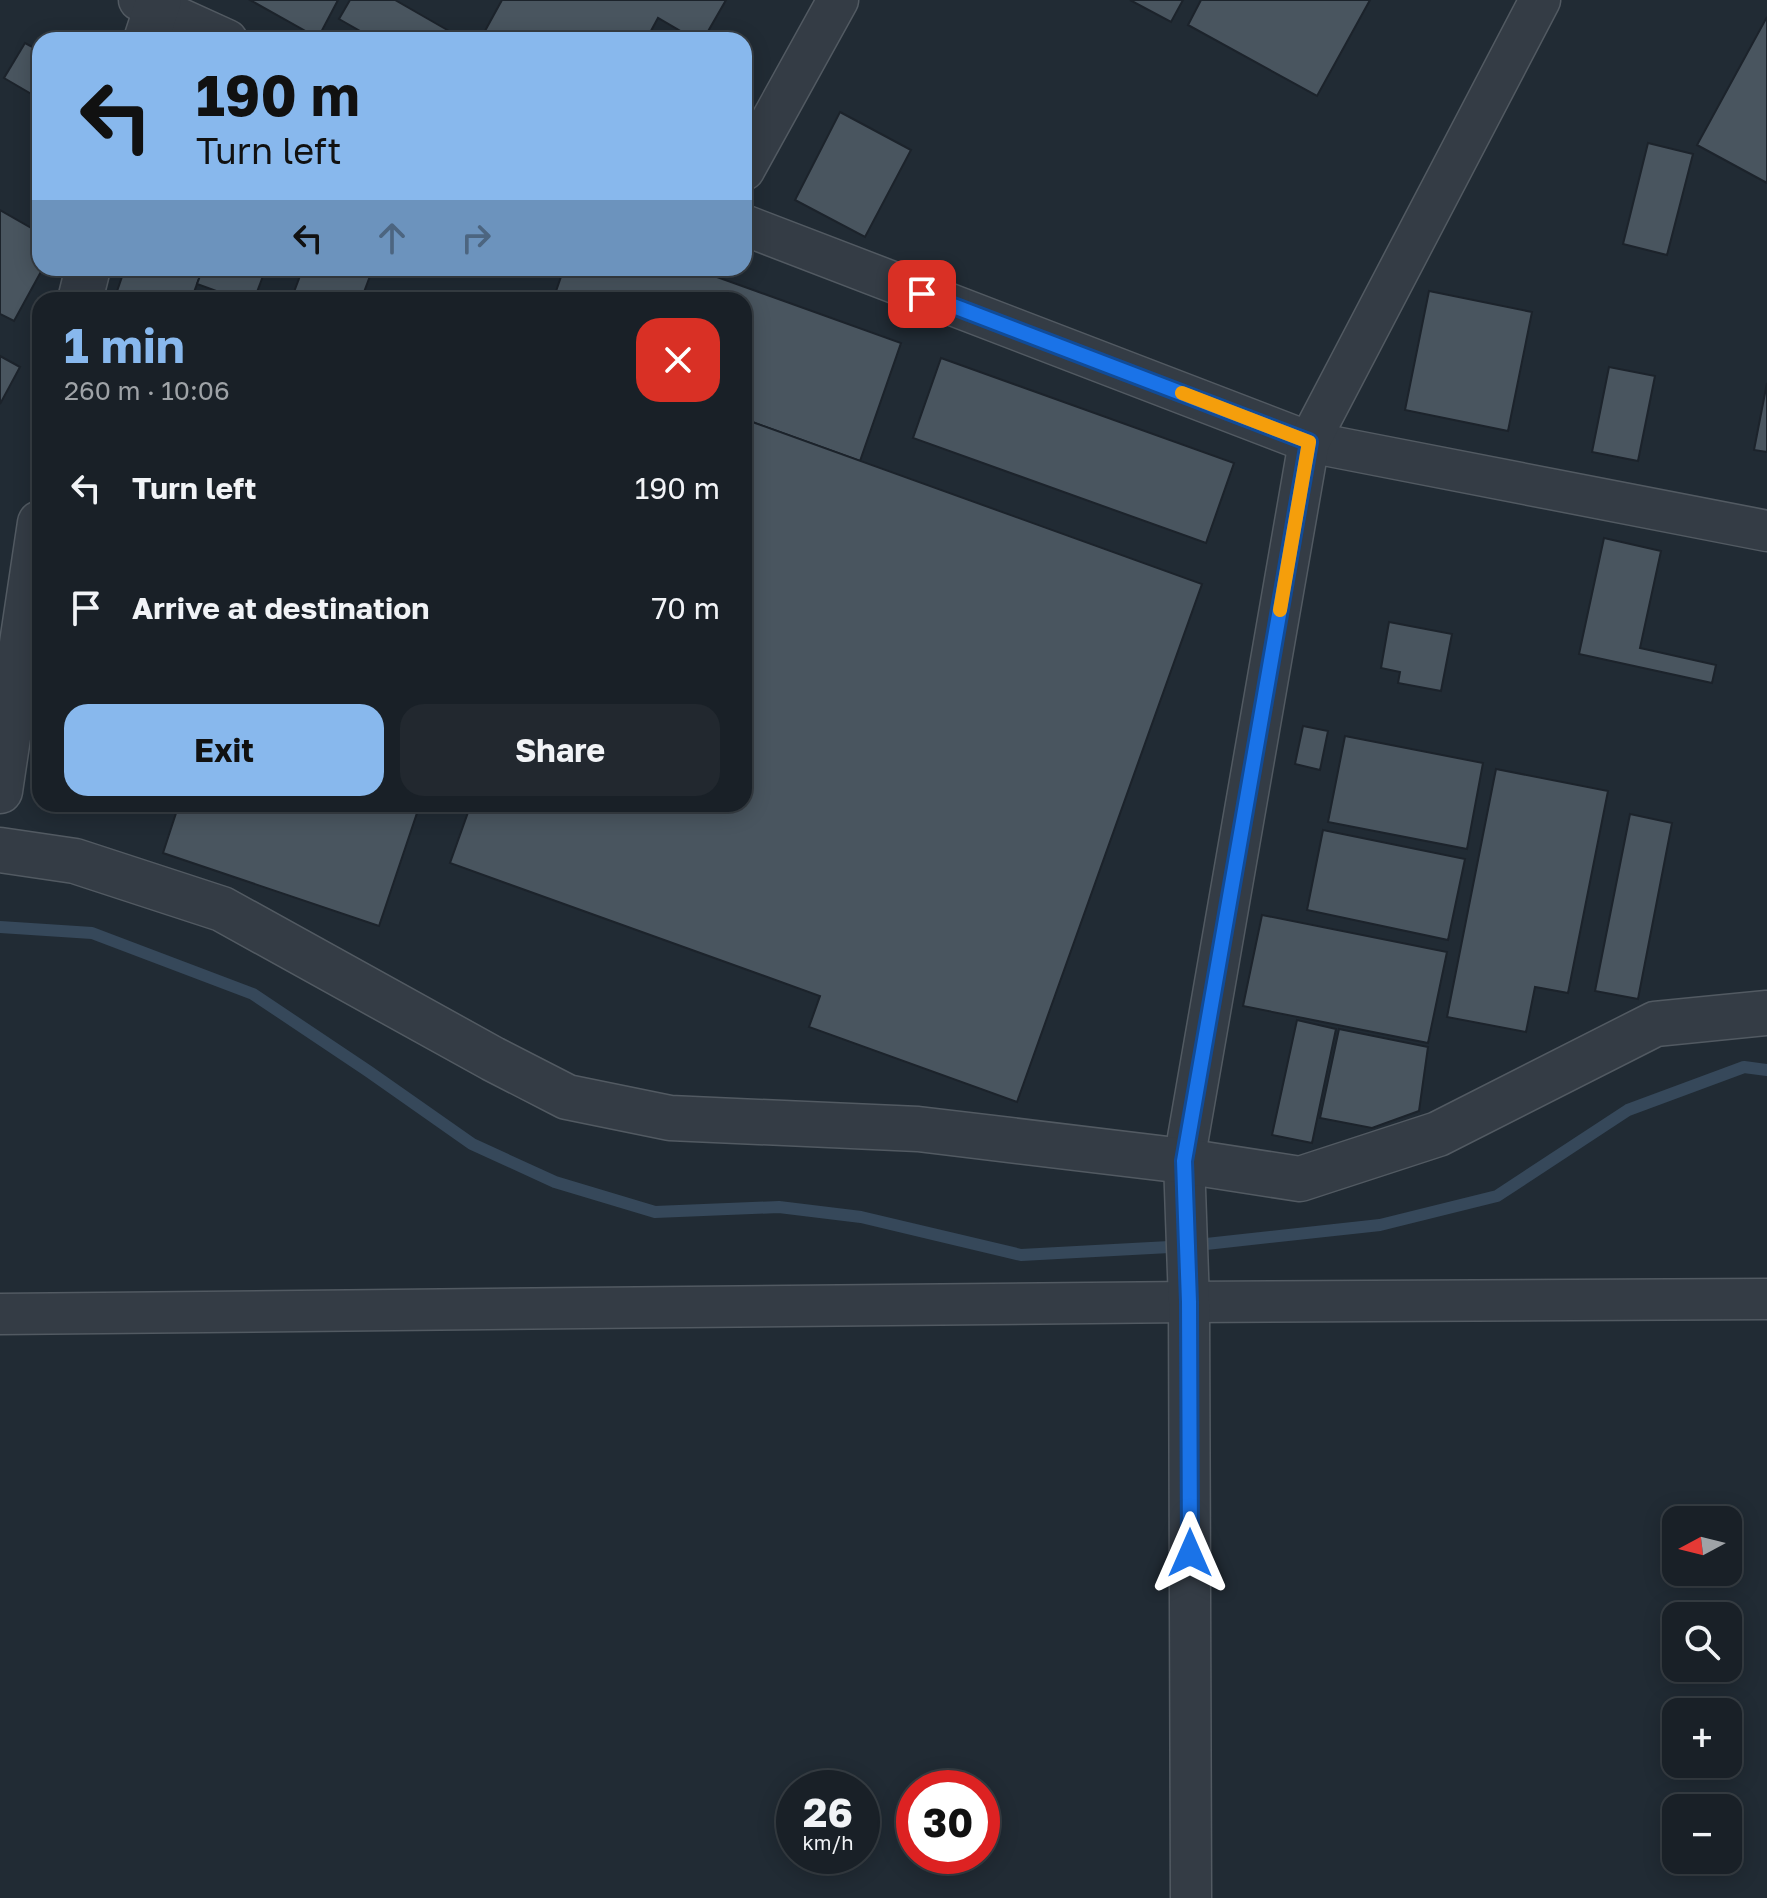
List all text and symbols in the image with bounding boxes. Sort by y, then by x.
text: 190 m [196,61,360,128]
icon: left [64,64,168,168]
text: Turn left [196,129,342,172]
icon: left [286,216,330,260]
icon: ahead [370,216,414,260]
icon: right [454,216,498,260]
pin [888,260,956,328]
icon: arrive [900,272,944,316]
text: 1 min [64,316,185,374]
button: close [636,318,720,402]
text: 260 m · 10:06 [64,375,230,406]
icon: left [64,466,108,510]
text: Turn left [132,470,257,506]
text: 190 m [635,470,720,506]
icon: arrive [64,586,108,630]
text: Arrive at destination [132,590,429,626]
text: 70 m [651,590,720,626]
button: Exit [64,704,384,796]
button: Share [400,704,720,796]
north arrow [1662,1506,1742,1586]
map controls [1662,1506,1742,1874]
position arrow [1148,1511,1232,1595]
button: search [1662,1602,1742,1682]
button: + [1662,1698,1742,1778]
speed limit sign: 30 [896,1770,1000,1874]
text: 26 [803,1788,853,1836]
button: − [1662,1794,1742,1874]
text: km/h [803,1830,853,1854]

